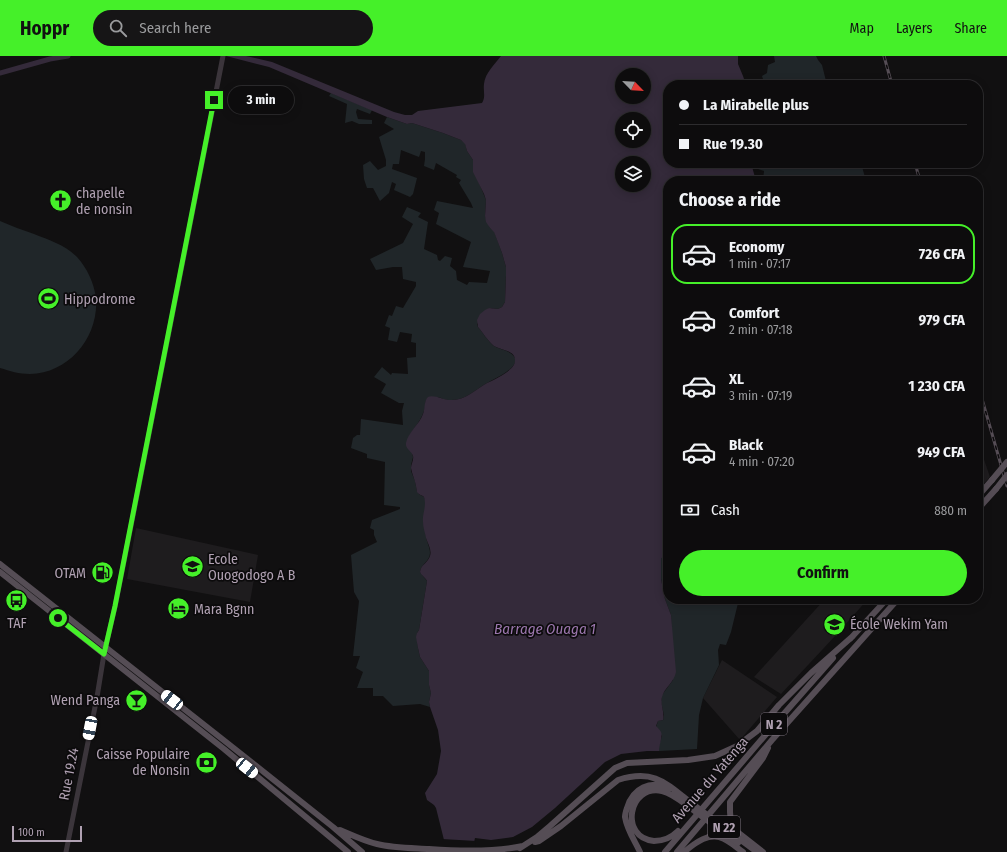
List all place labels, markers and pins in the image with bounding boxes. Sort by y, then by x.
place label: chapelle de nonsin [76,185,133,218]
church icon: chapelle de nonsin [47,188,73,214]
sports icon: Hippodrome [35,286,61,312]
place label: Hippodrome [64,291,135,308]
place label: Ecole Ouogodogo A B [208,551,296,584]
school or university icon: Ecole Ouogodogo A B [180,554,206,580]
fuel station icon: OTAM [89,560,115,586]
place label: OTAM [55,565,86,582]
bus stop icon: TAF [4,588,30,614]
hotel icon: Mara Bgnn [165,596,191,622]
place label: Mara Bgnn [194,601,254,618]
school or university icon: École Wekim Yam [822,611,848,637]
place label: TAF [7,615,27,632]
place label: École Wekim Yam [850,615,948,633]
bar icon: Wend Panga [123,687,149,713]
place label: Wend Panga [51,692,120,709]
place label: Caisse Populaire de Nonsin [96,746,190,779]
bank icon: Caisse Populaire de Nonsin [193,749,219,775]

